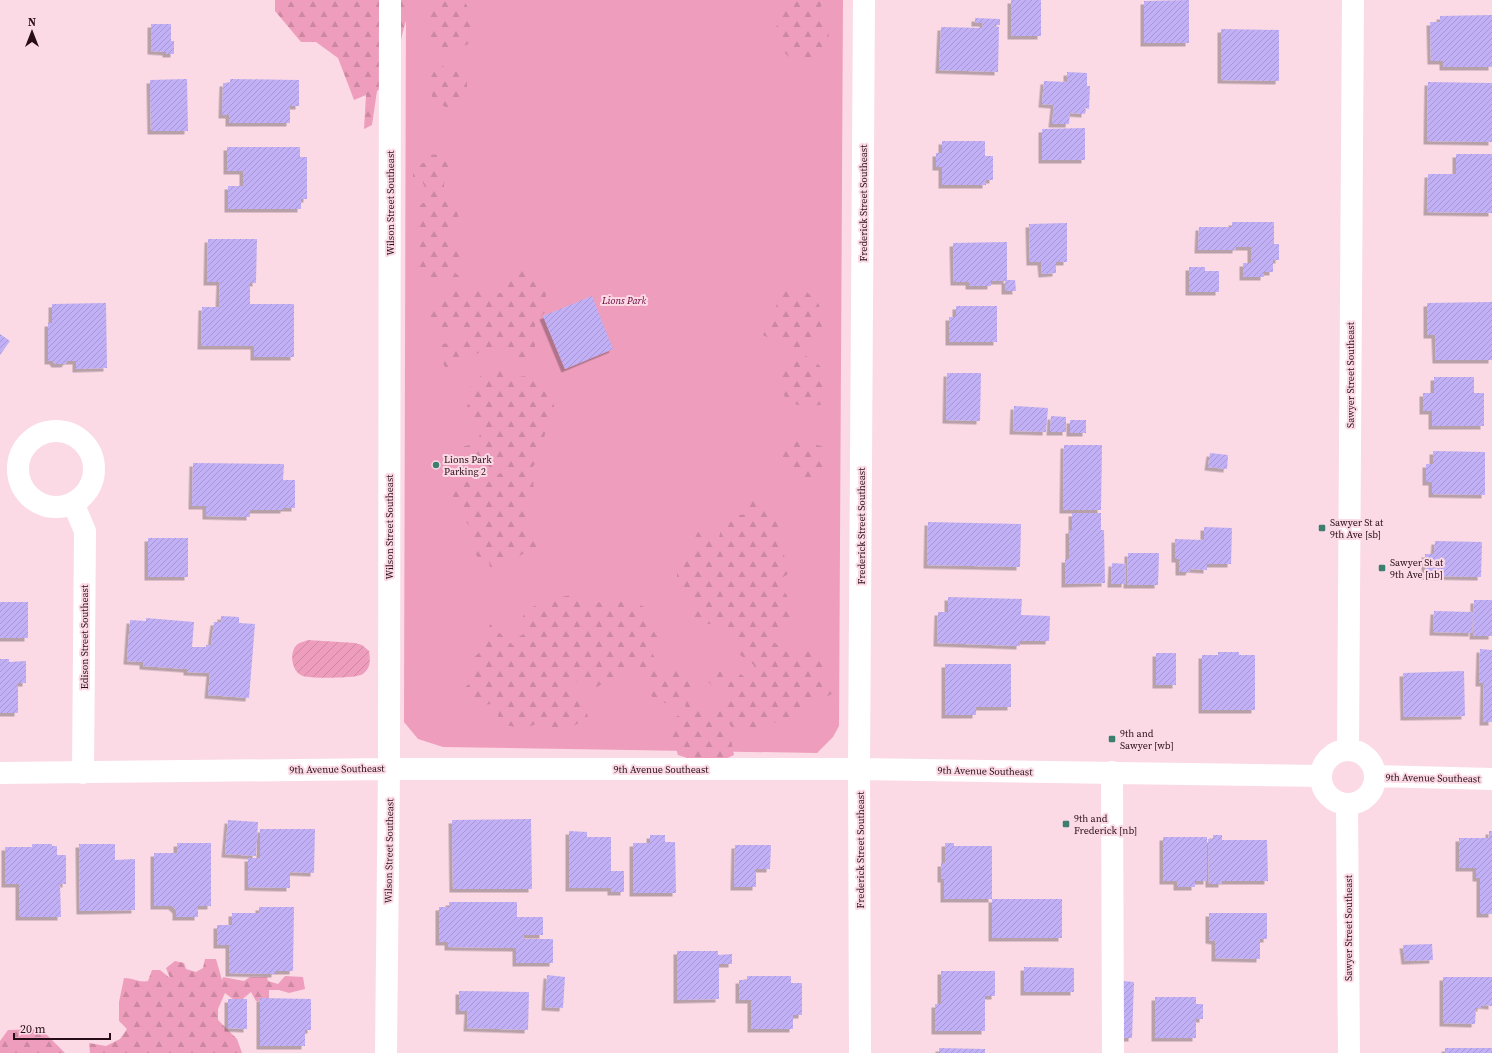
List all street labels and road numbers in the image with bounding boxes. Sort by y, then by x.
street label: Frederick Street Southeast [857,144,870,261]
street label: Wilson Street Southeast [384,150,397,256]
street label: Sawyer Street Southeast [1344,321,1357,428]
street label: Frederick Street Southeast [855,467,868,584]
street label: Wilson Street Southeast [383,474,396,580]
street label: Edison Street Southeast [78,584,91,689]
street label: 9th Avenue Southeast [289,762,385,776]
street label: 9th Avenue Southeast [613,763,709,776]
street label: 9th Avenue Southeast [937,764,1033,778]
street label: 9th Avenue Southeast [1385,771,1481,785]
street label: Frederick Street Southeast [854,791,867,908]
street label: Wilson Street Southeast [382,798,396,904]
street label: Sawyer Street Southeast [1342,874,1355,981]

